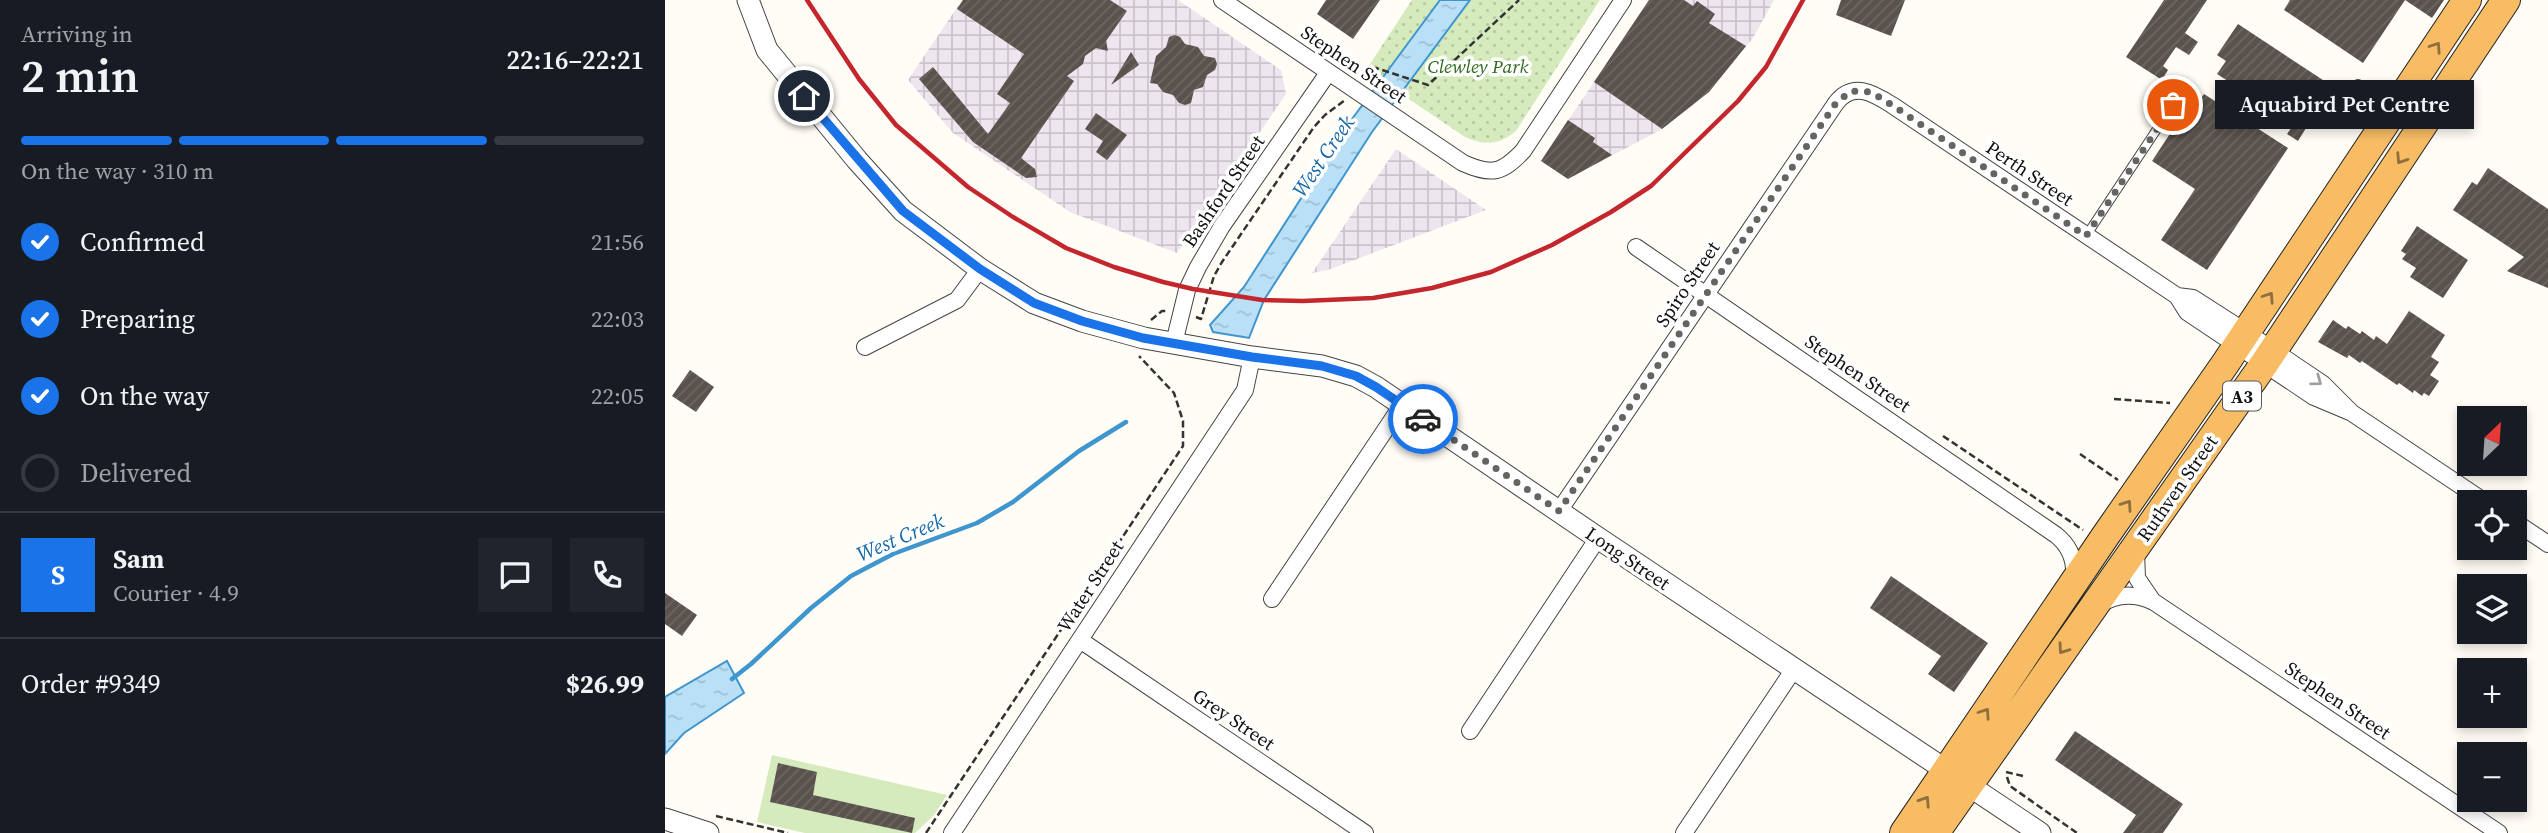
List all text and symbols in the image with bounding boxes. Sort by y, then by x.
text: Arriving in [21,18,133,50]
street label: Stephen Street [1296,19,1413,109]
text: 22:16–22:21 [507,42,644,78]
one-way arrow [2428,42,2441,55]
text: 2 min [21,44,139,107]
park label: Clewley Park [1427,53,1529,79]
pin [774,66,834,126]
pin [2143,75,2203,135]
icon: home [785,77,823,115]
callout: Aquabird Pet Centre [2215,80,2474,130]
icon: bag [2154,86,2192,124]
text: Aquabird Pet Centre [2239,88,2450,120]
water label: West Creek [1285,109,1361,203]
street label: Bashford Street [1176,129,1271,252]
street label: Perth Street [1981,134,2079,212]
one-way arrow [2396,152,2409,165]
text: On the way · 310 m [21,155,214,187]
icon: check [21,223,59,261]
text: Confirmed [80,224,205,260]
text: 21:56 [591,226,644,258]
street label: Spiro Street [1649,235,1726,332]
one-way arrow [2261,292,2273,305]
icon: check [21,300,59,338]
text: Preparing [80,301,195,337]
text: 22:03 [591,303,644,335]
street label: Stephen Street [1800,328,1917,418]
one-way arrow [2310,373,2322,385]
icon: check [21,377,59,415]
text: On the way [80,378,209,414]
text: 22:05 [591,380,644,412]
road number: A3 [2223,382,2261,410]
courier [1388,384,1458,454]
icon: car [1404,400,1442,438]
north arrow [2457,406,2527,476]
map controls [2457,406,2527,812]
street label: Ruthven Street [2131,429,2224,546]
text: Delivered [80,455,191,491]
button: locate [2457,490,2527,560]
one-way arrow [2119,500,2131,513]
water label: West Creek [852,506,948,568]
street label: Long Street [1581,520,1676,596]
street label: Water Street [1051,535,1130,637]
button: chat [478,538,552,612]
button: phone [570,538,644,612]
text: Sam [113,541,164,577]
text: S [51,557,65,593]
button: layers [2457,574,2527,644]
text: Courier · 4.9 [113,577,239,609]
one-way arrow [2059,641,2071,654]
street label: Stephen Street [2280,655,2397,745]
button: + [2457,658,2527,728]
text: Order #9349 [21,666,161,702]
text: $26.99 [566,666,644,702]
street label: Grey Street [1188,682,1281,756]
one-way arrow [1977,708,1989,721]
button: − [2457,742,2527,812]
one-way arrow [1917,796,1929,809]

